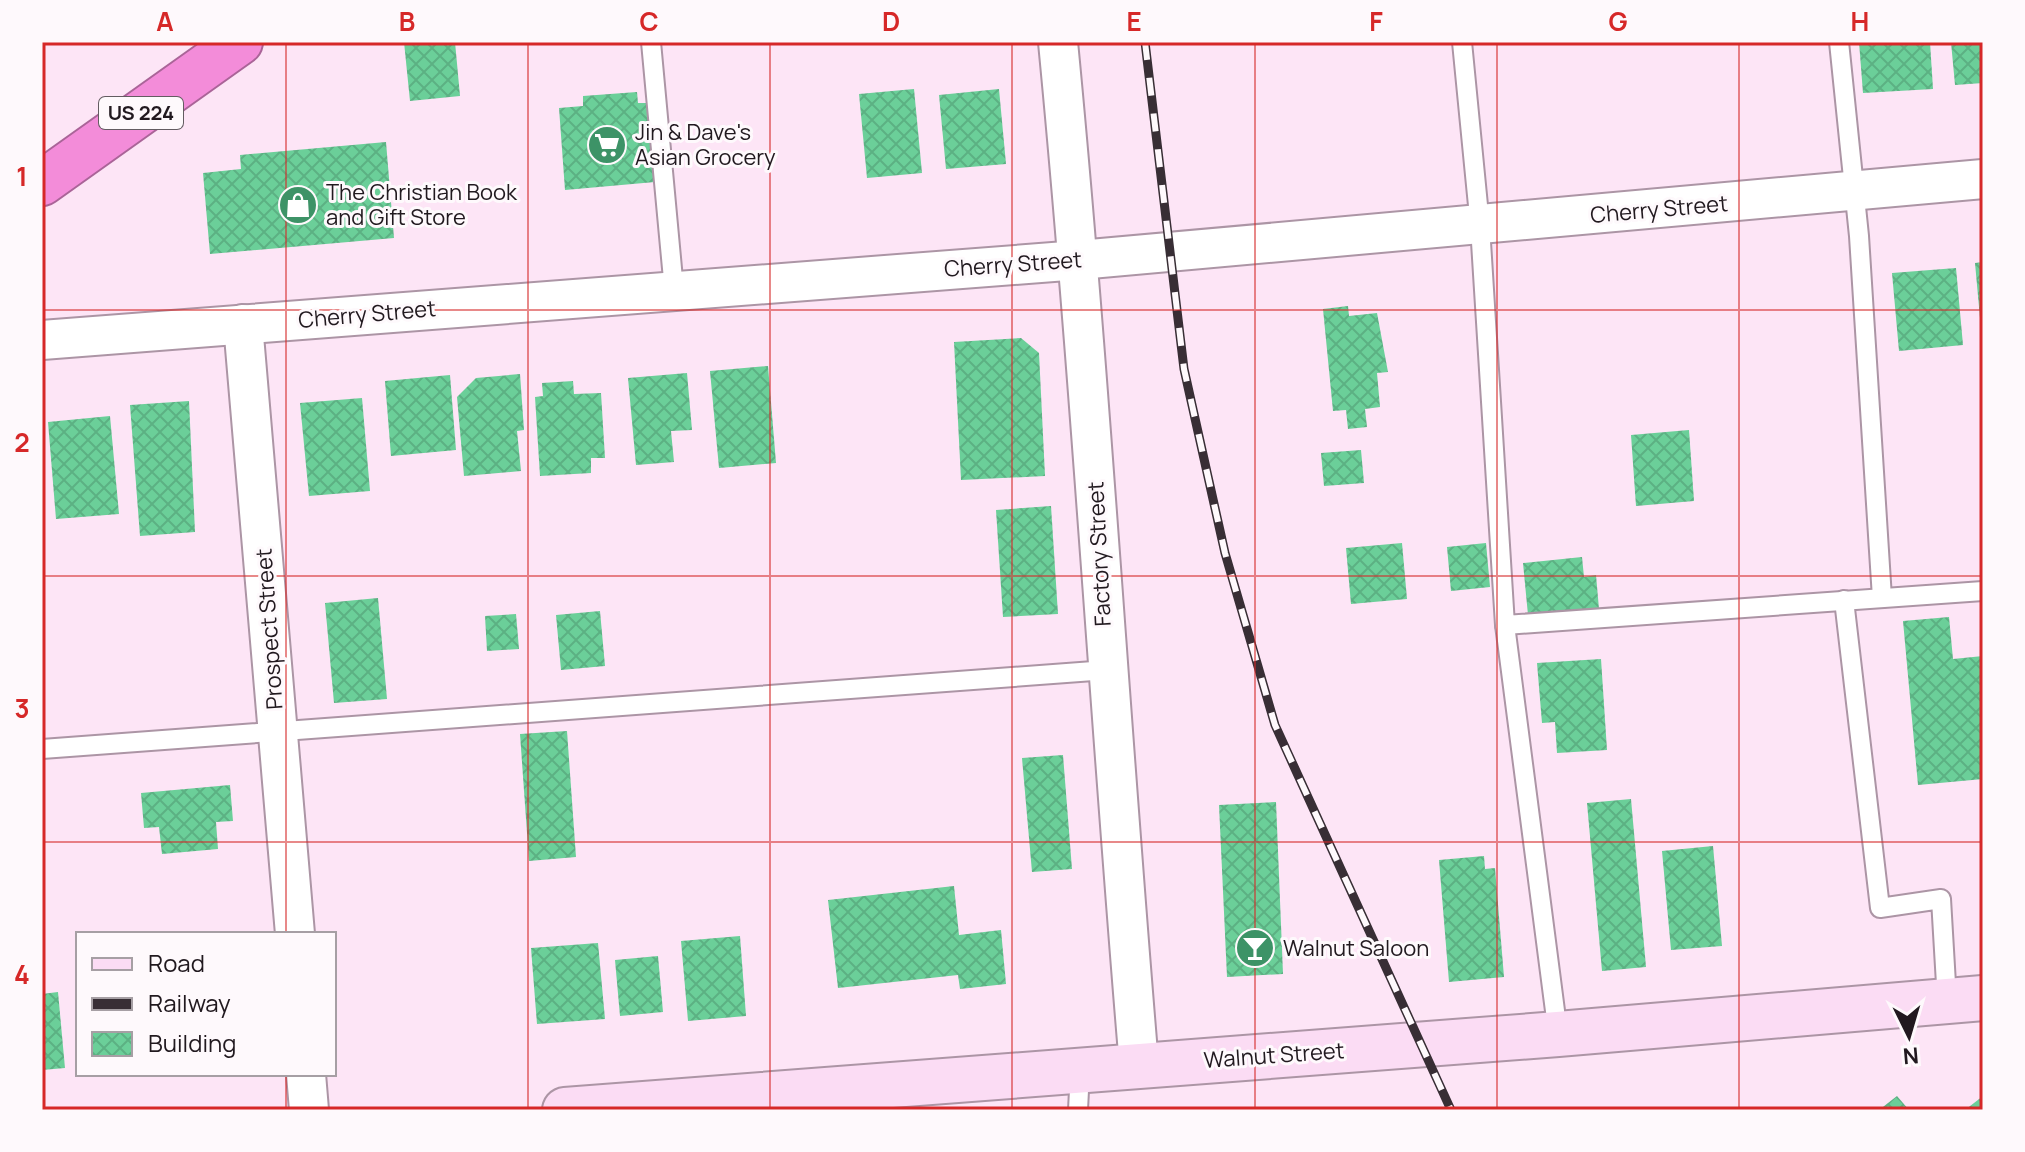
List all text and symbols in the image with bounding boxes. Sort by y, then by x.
text: A [156,3,174,39]
text: B [399,3,415,39]
text: C [639,3,659,39]
text: D [882,3,900,39]
text: E [1126,3,1142,39]
text: F [1369,3,1383,39]
text: G [1608,3,1628,39]
text: H [1851,3,1869,39]
road number: US 224 [99,97,183,129]
place label: Jin & Dave's Asian Grocery [635,117,776,172]
supermarket icon: Jin & Dave's Asian Grocery [586,124,628,166]
text: 1 [16,158,28,194]
place label: The Christian Book and Gift Store [326,177,518,232]
shop icon: The Christian Book and Gift Store [277,184,319,226]
street label: Cherry Street [1589,188,1729,230]
street label: Cherry Street [943,244,1083,284]
street label: Cherry Street [297,293,437,335]
text: 2 [14,424,30,460]
street label: Factory Street [1080,481,1118,627]
street label: Prospect Street [248,547,290,711]
text: 3 [14,690,30,726]
bar icon: Walnut Saloon [1234,927,1276,969]
legend [76,932,336,1076]
place label: Walnut Saloon [1283,933,1429,963]
text: Road [148,946,205,979]
text: 4 [14,956,30,992]
text: Railway [148,986,231,1019]
north arrow [1869,996,1949,1076]
text: Building [148,1026,236,1059]
street label: Walnut Street [1203,1035,1346,1075]
text: N [1902,1040,1920,1072]

